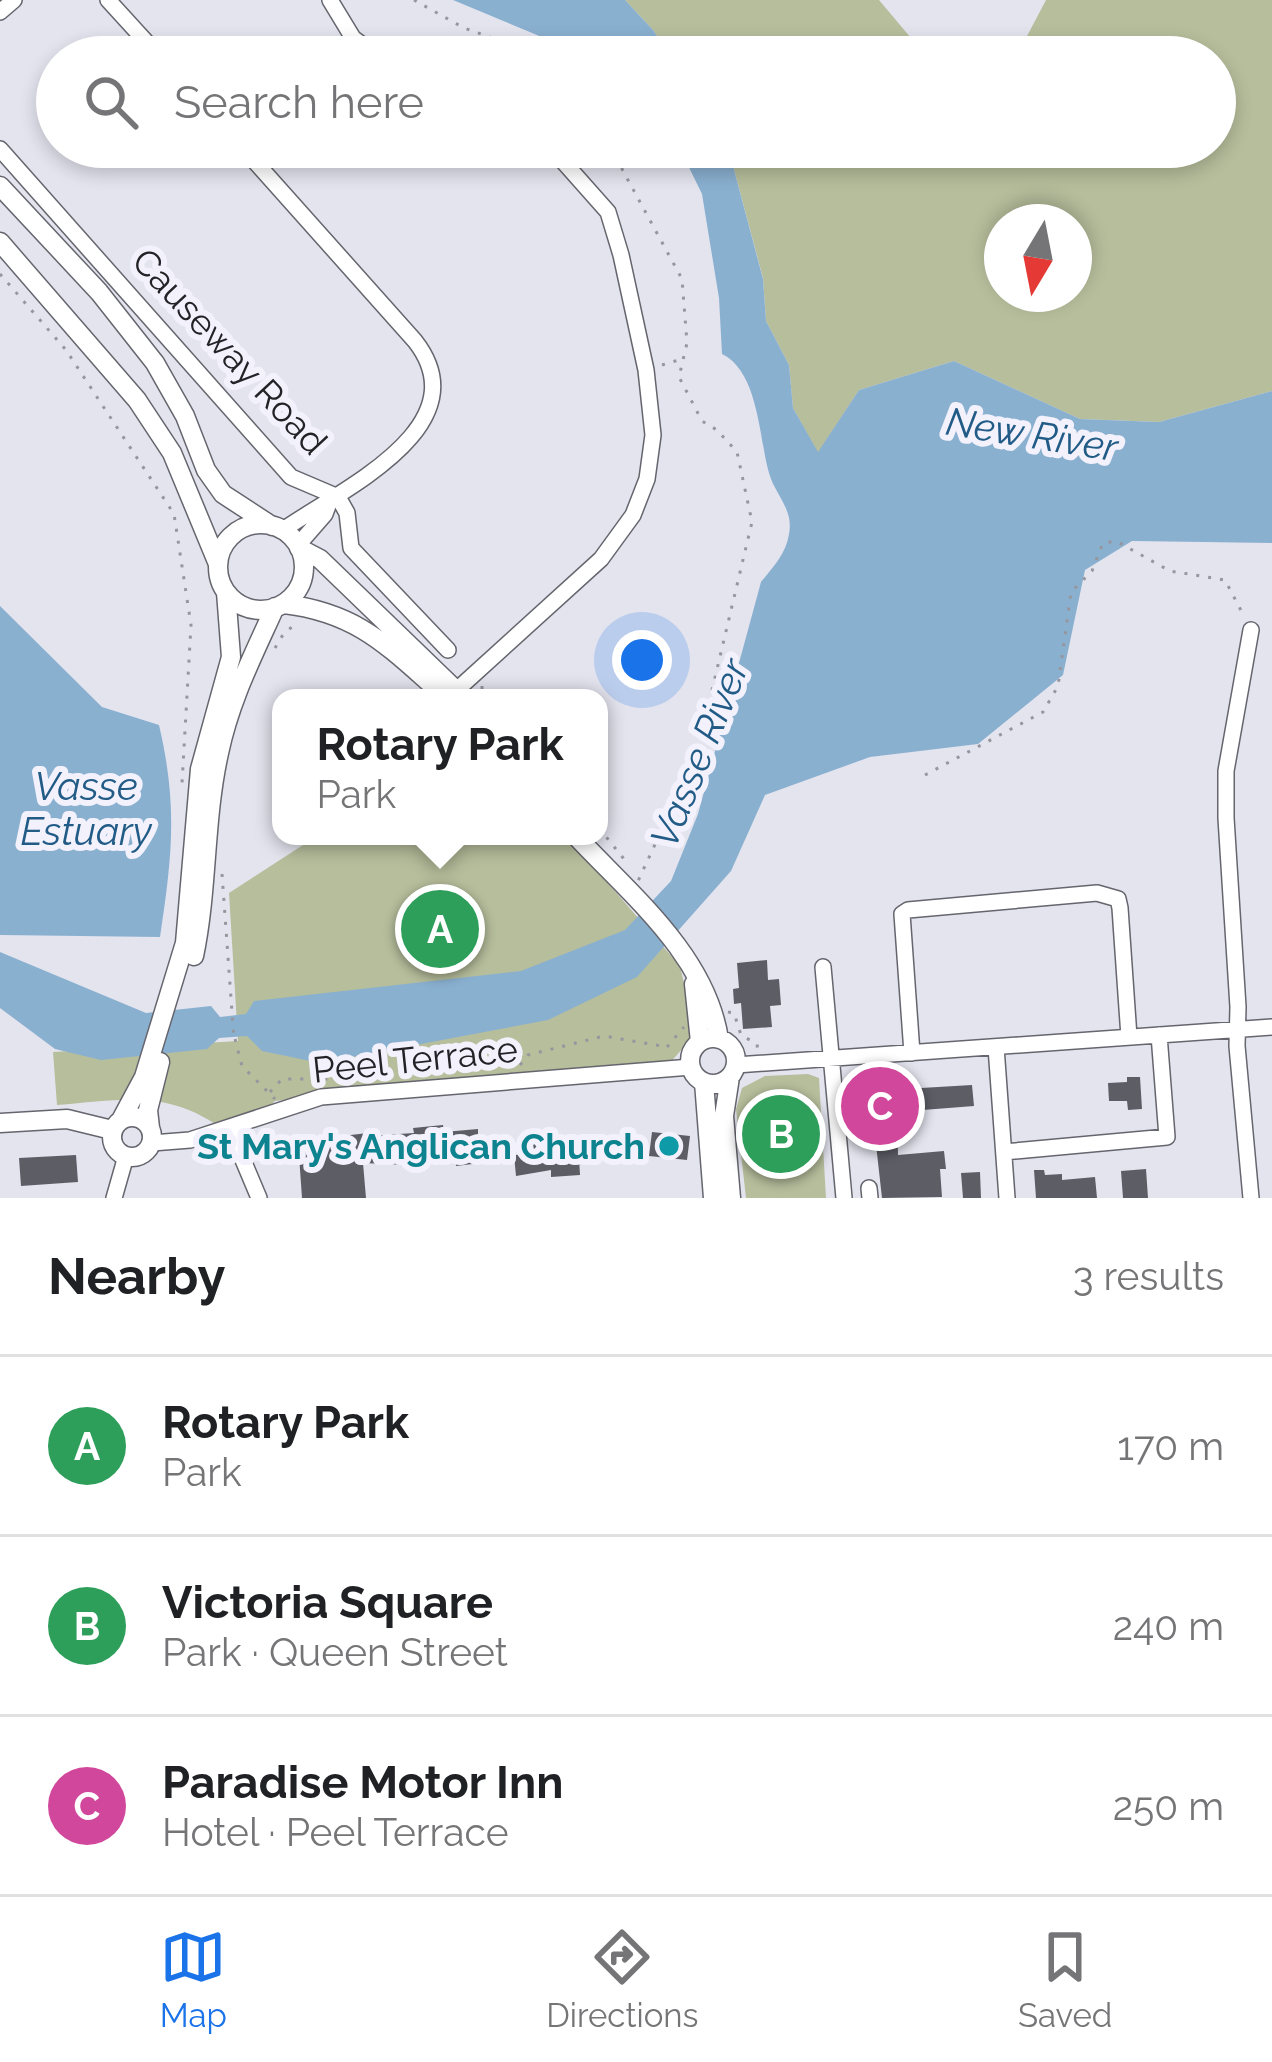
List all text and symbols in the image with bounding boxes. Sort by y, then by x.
search box [36,36,1236,168]
icon: search [78,69,144,135]
text: Search here [174,76,424,129]
north arrow [984,204,1092,312]
street label: Causeway Road [124,240,336,462]
water label: New River [943,398,1123,471]
your location [612,630,672,690]
water label: Vasse River [640,651,758,854]
popup [272,689,608,845]
text: Rotary Park [316,718,564,771]
water label: Vasse Estuary [20,763,153,854]
text: Park [316,771,396,817]
pin: A [401,884,479,974]
street label: Peel Terrace [311,1027,519,1091]
pin: C [841,1061,919,1151]
pin: B [742,1089,820,1179]
place label: St Mary's Anglican Church [197,1125,645,1167]
marker: St Mary's Anglican Church [656,1133,682,1159]
text: Nearby [48,1246,225,1306]
text: 3 results [1073,1253,1224,1299]
text: Rotary Park [162,1396,409,1449]
text: A [74,1423,100,1469]
text: 170 m [1117,1423,1224,1469]
text: Park [162,1449,242,1495]
text: Victoria Square [162,1576,493,1629]
text: B [74,1603,100,1649]
text: 240 m [1113,1603,1224,1649]
text: Park · Queen Street [162,1629,508,1675]
text: Paradise Motor Inn [162,1756,563,1809]
text: C [74,1783,100,1829]
text: 250 m [1113,1783,1224,1829]
text: Hotel · Peel Terrace [162,1809,509,1855]
tab: Map [160,1924,227,2035]
tab: Directions [546,1924,699,2035]
tab: Saved [1018,1924,1112,2035]

